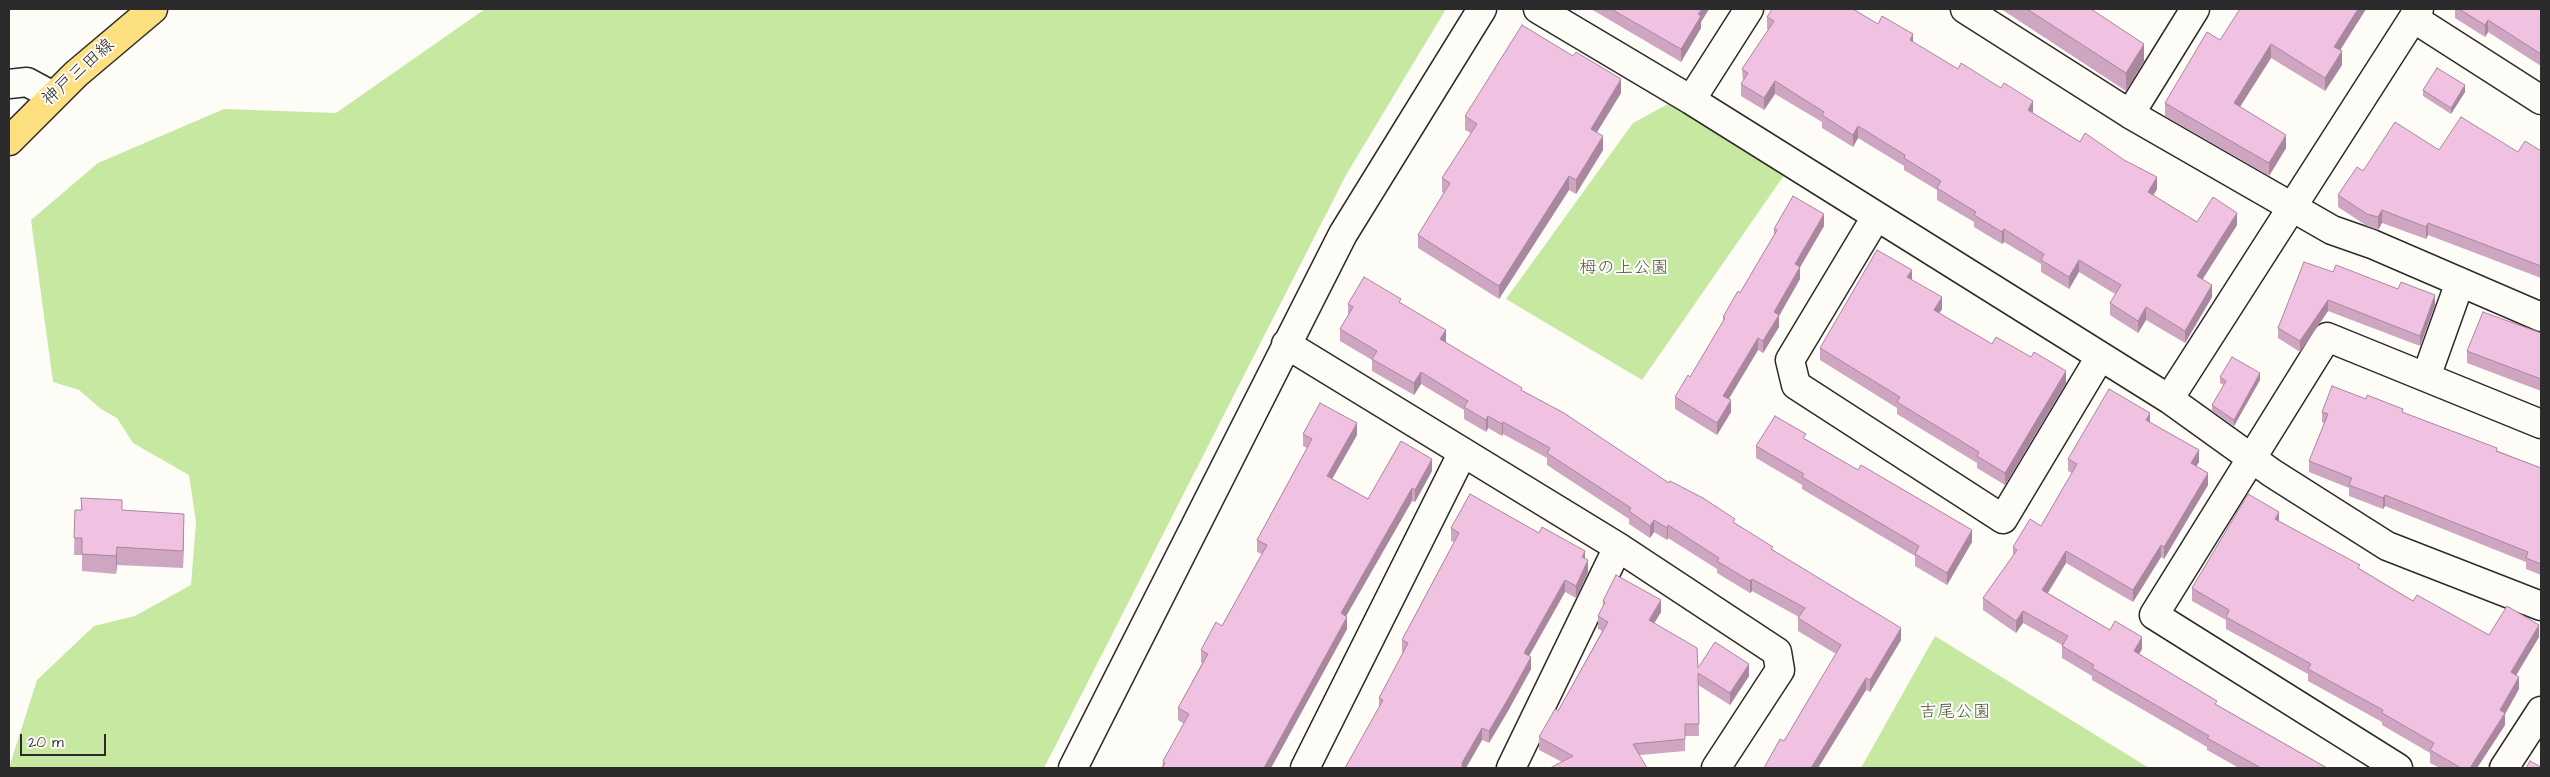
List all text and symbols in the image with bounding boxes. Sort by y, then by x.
street label: 神戸三田線 [38,35,120,111]
park label: 栂の上公園 [1579,258,1669,280]
park label: 吉尾公園 [1919,702,1991,724]
scale bar [22,724,109,756]
text: 20 m [28,732,64,753]

